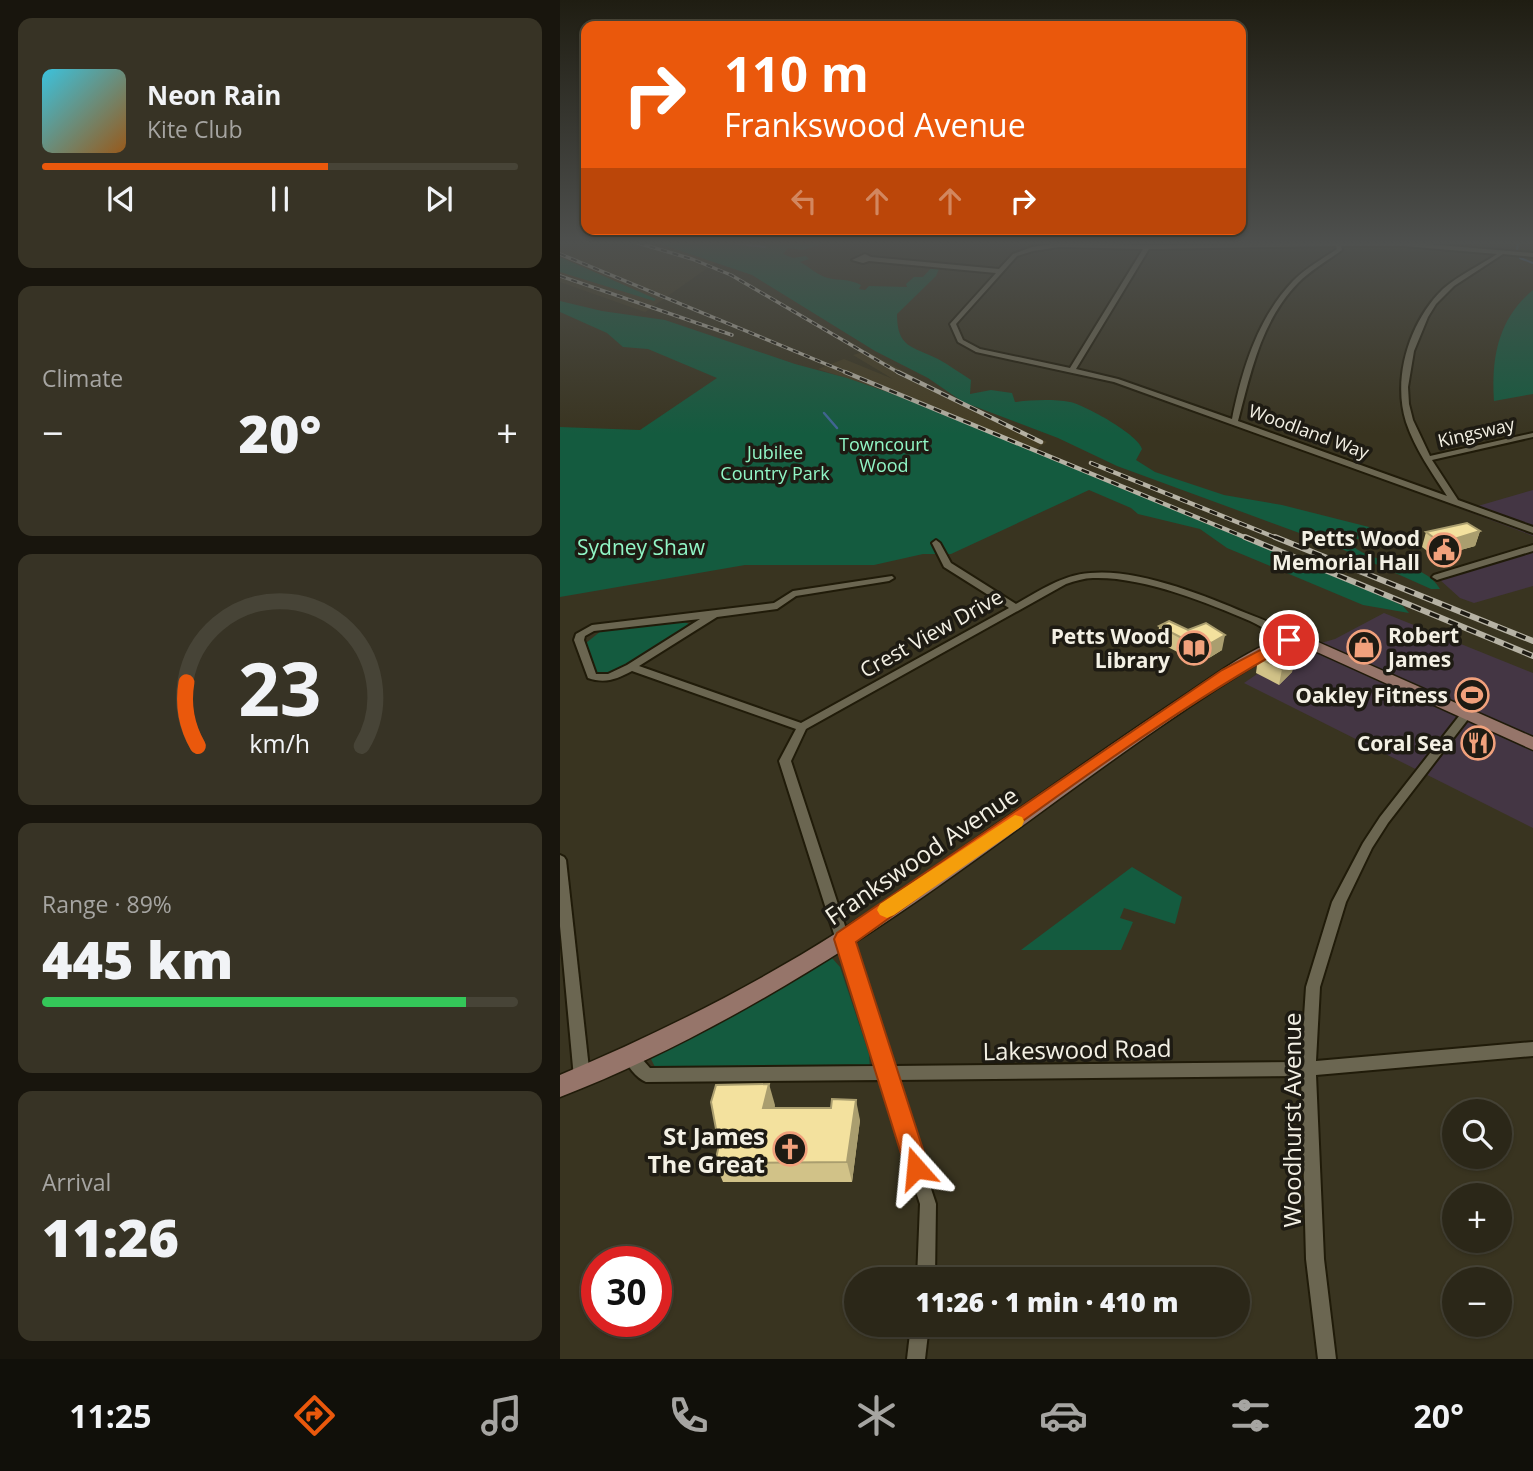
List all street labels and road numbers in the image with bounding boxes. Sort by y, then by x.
street label: Woodland Way [1246,398,1373,464]
street label: Kingsway [1435,411,1518,452]
street label: Crest View Drive [855,582,1007,684]
street label: Frankswood Avenue [818,778,1024,932]
street label: Woodhurst Avenue [1275,1013,1308,1227]
street label: Lakeswood Road [982,1031,1172,1067]

